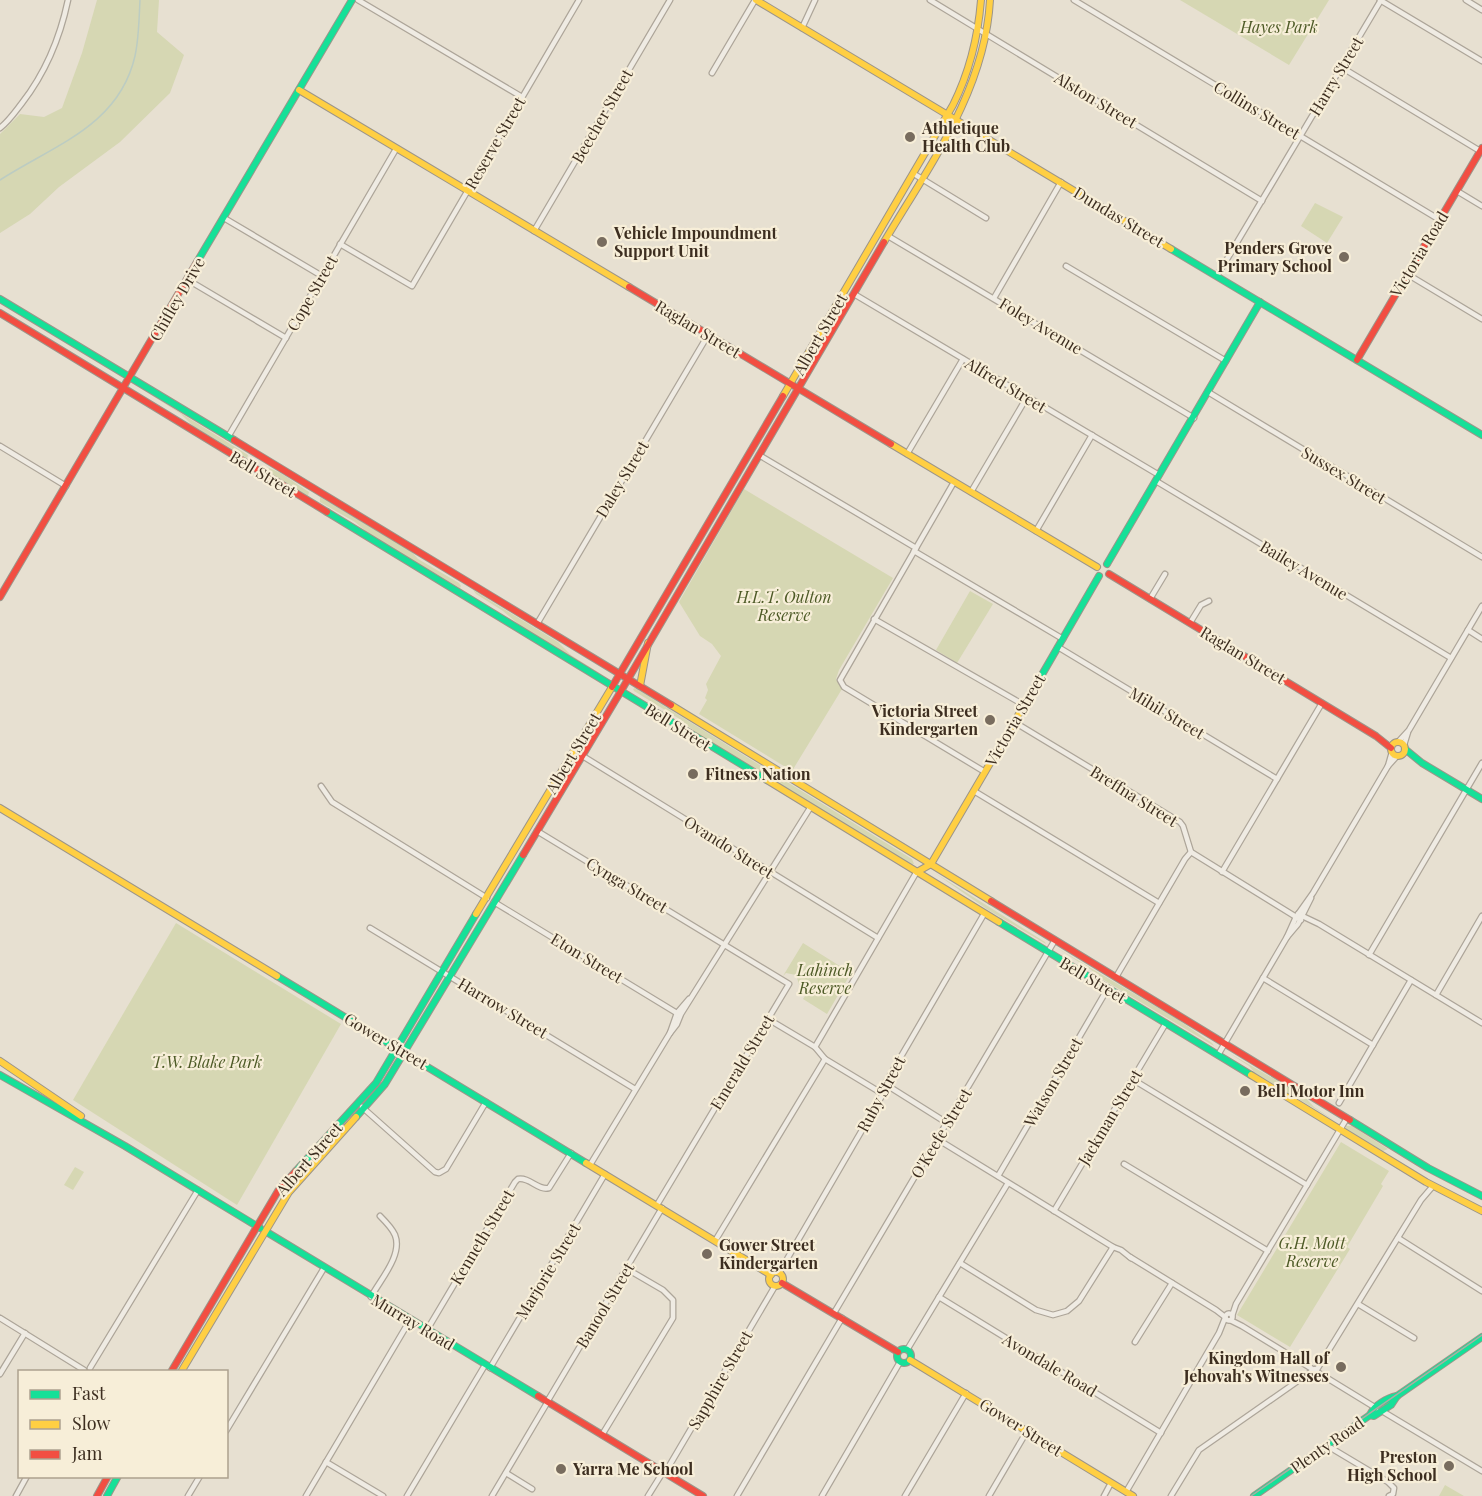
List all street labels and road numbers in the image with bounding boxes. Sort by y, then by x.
street label: Harry Street [1304,32,1368,119]
street label: Beecher Street [566,65,637,167]
street label: Alston Street [1050,66,1142,133]
street label: Collins Street [1210,76,1305,144]
street label: Reserve Street [460,92,530,193]
street label: Dundas Street [1070,181,1169,252]
street label: Victoria Road [1384,207,1452,301]
street label: Cope Street [281,251,342,334]
street label: Chifley Drive [144,253,209,345]
street label: Albert Street [787,289,852,379]
street label: Foley Avenue [996,292,1087,359]
street label: Raglan Street [652,295,745,362]
street label: Alfred Street [961,352,1051,417]
street label: Daley Street [590,436,653,521]
street label: Sussex Street [1298,441,1391,508]
street label: Bell Street [226,445,301,502]
street label: Bailey Avenue [1256,535,1352,604]
street label: Raglan Street [1197,621,1290,688]
street label: Victoria Street [979,670,1050,770]
street label: Mihil Street [1126,682,1209,743]
street label: Bell Street [641,698,716,755]
street label: Albert Street [540,708,605,798]
street label: Breffna Street [1087,760,1182,831]
street label: Ovando Street [680,811,778,883]
street label: Cynga Street [583,852,672,917]
street label: Eton Street [547,928,628,988]
street label: Bell Street [1056,951,1131,1008]
street label: Harrow Street [454,972,552,1043]
street label: Gower Street [341,1007,432,1074]
street label: Emerald Street [705,1010,779,1113]
street label: Watson Street [1018,1033,1087,1131]
street label: Ruby Street [852,1052,909,1135]
street label: Jackman Street [1072,1065,1147,1169]
street label: O'Keefe Street [905,1083,976,1182]
street label: Albert Street [270,1117,347,1201]
street label: Kenneth Street [445,1185,519,1288]
street label: Marjorie Street [511,1218,585,1323]
street label: Banool Street [571,1258,639,1351]
street label: Murray Road [368,1289,459,1355]
street label: Sapphire Street [683,1326,757,1433]
street label: Avondale Road [998,1328,1101,1401]
street label: Gower Street [976,1393,1067,1461]
street label: Plenty Road [1286,1412,1368,1478]

